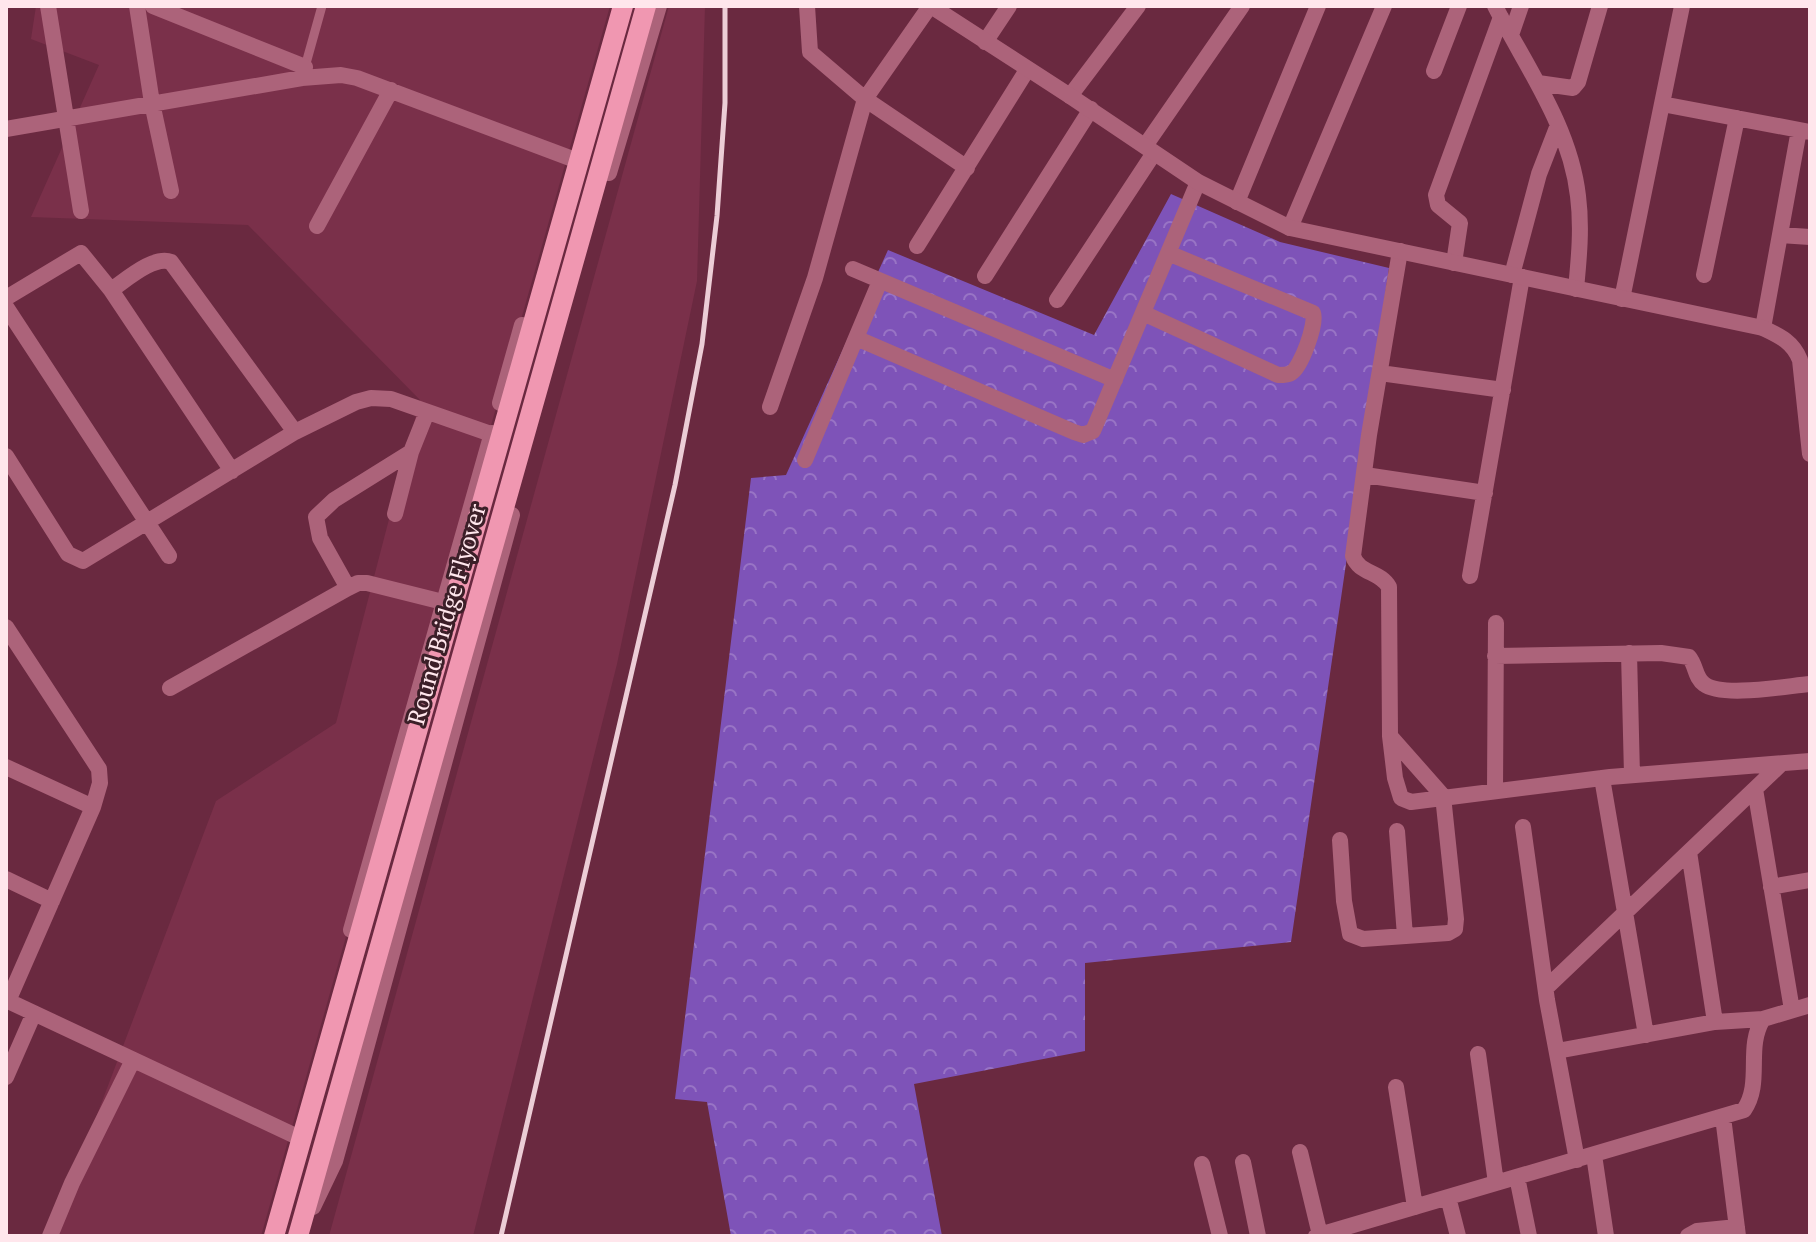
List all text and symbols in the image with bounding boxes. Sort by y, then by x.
street label: Round Bridge Flyover [399,499,493,728]

